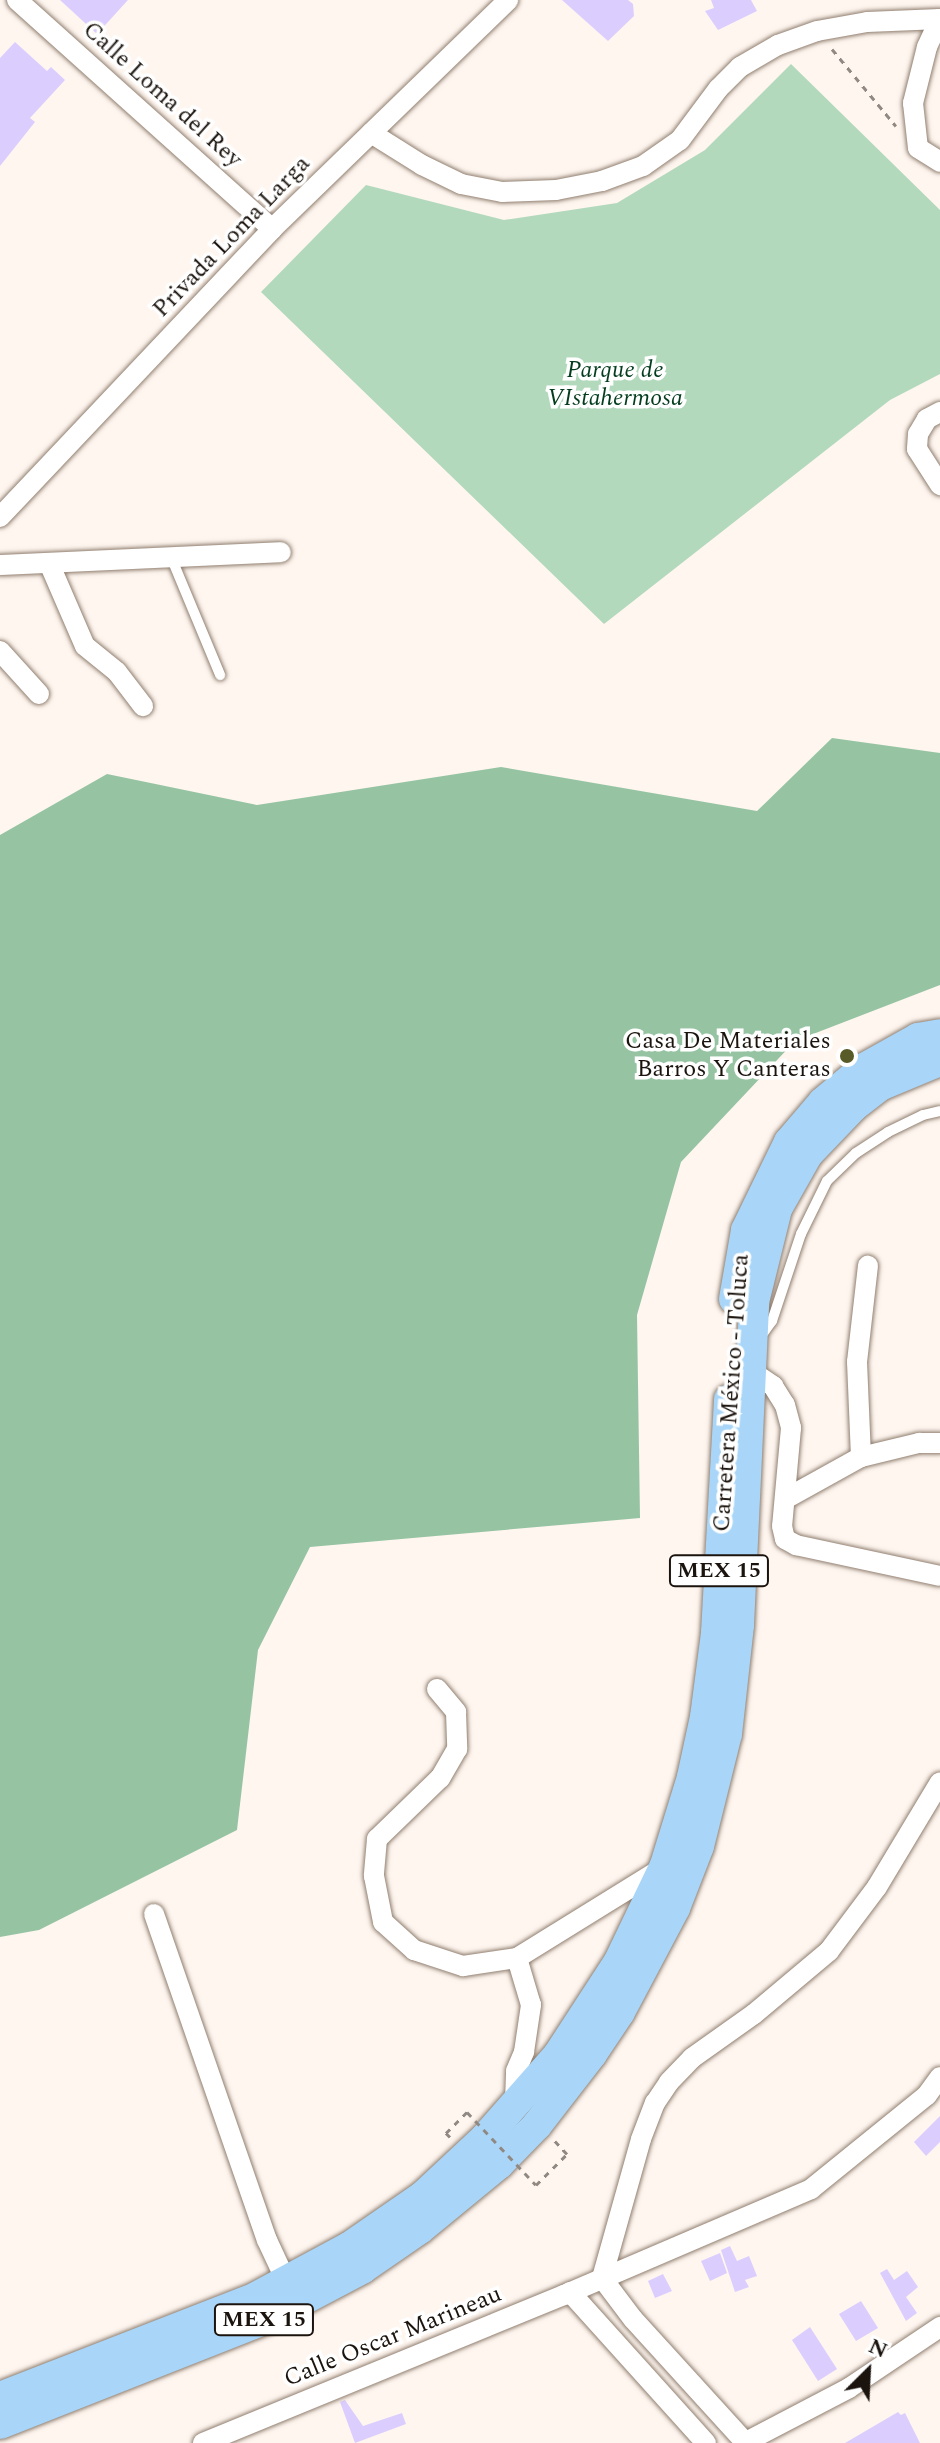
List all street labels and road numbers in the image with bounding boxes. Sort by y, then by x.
street label: Calle Loma del Rey [76,16,248,174]
street label: Privada Loma Larga [147,150,317,324]
street label: Carretera México - Toluca [708,1253,756,1533]
road number: MEX 15 [667,1553,771,1589]
street label: Calle Oscar Marineau [280,2280,506,2394]
road number: MEX 15 [212,2302,316,2338]

